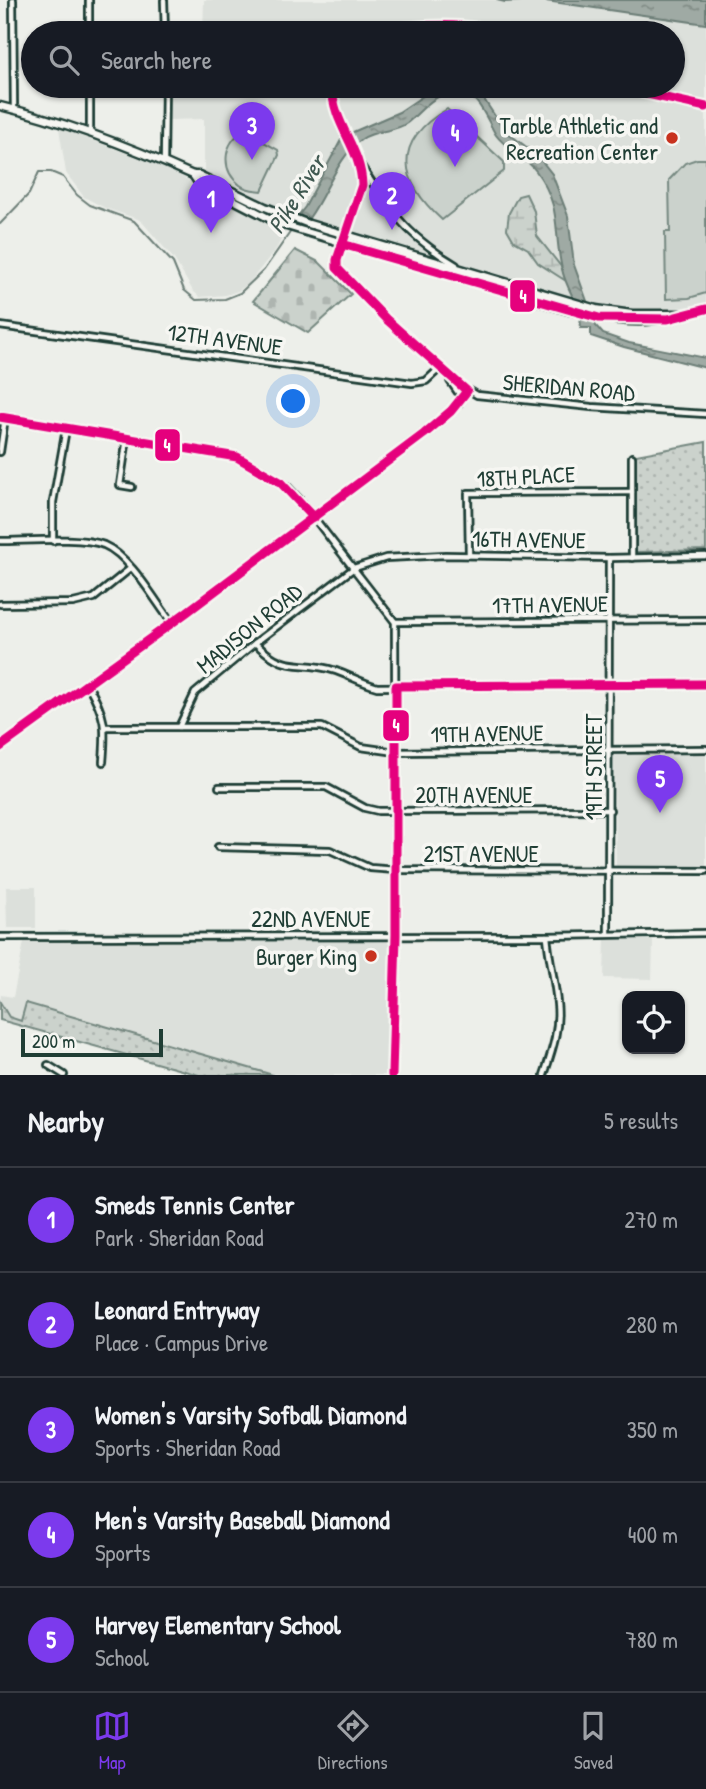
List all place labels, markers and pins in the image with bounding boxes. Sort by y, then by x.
pin: 3 [229,102,275,160]
pin: 4 [432,109,478,167]
place label: Tarble Athletic and Recreation Center [500,110,658,167]
marker: Tarble Athletic and Recreation Center [664,130,680,146]
pin: 2 [369,172,415,230]
pin: 1 [188,175,234,233]
pin: 5 [637,755,683,813]
place label: Burger King [256,941,357,972]
marker: Burger King [363,948,379,964]

